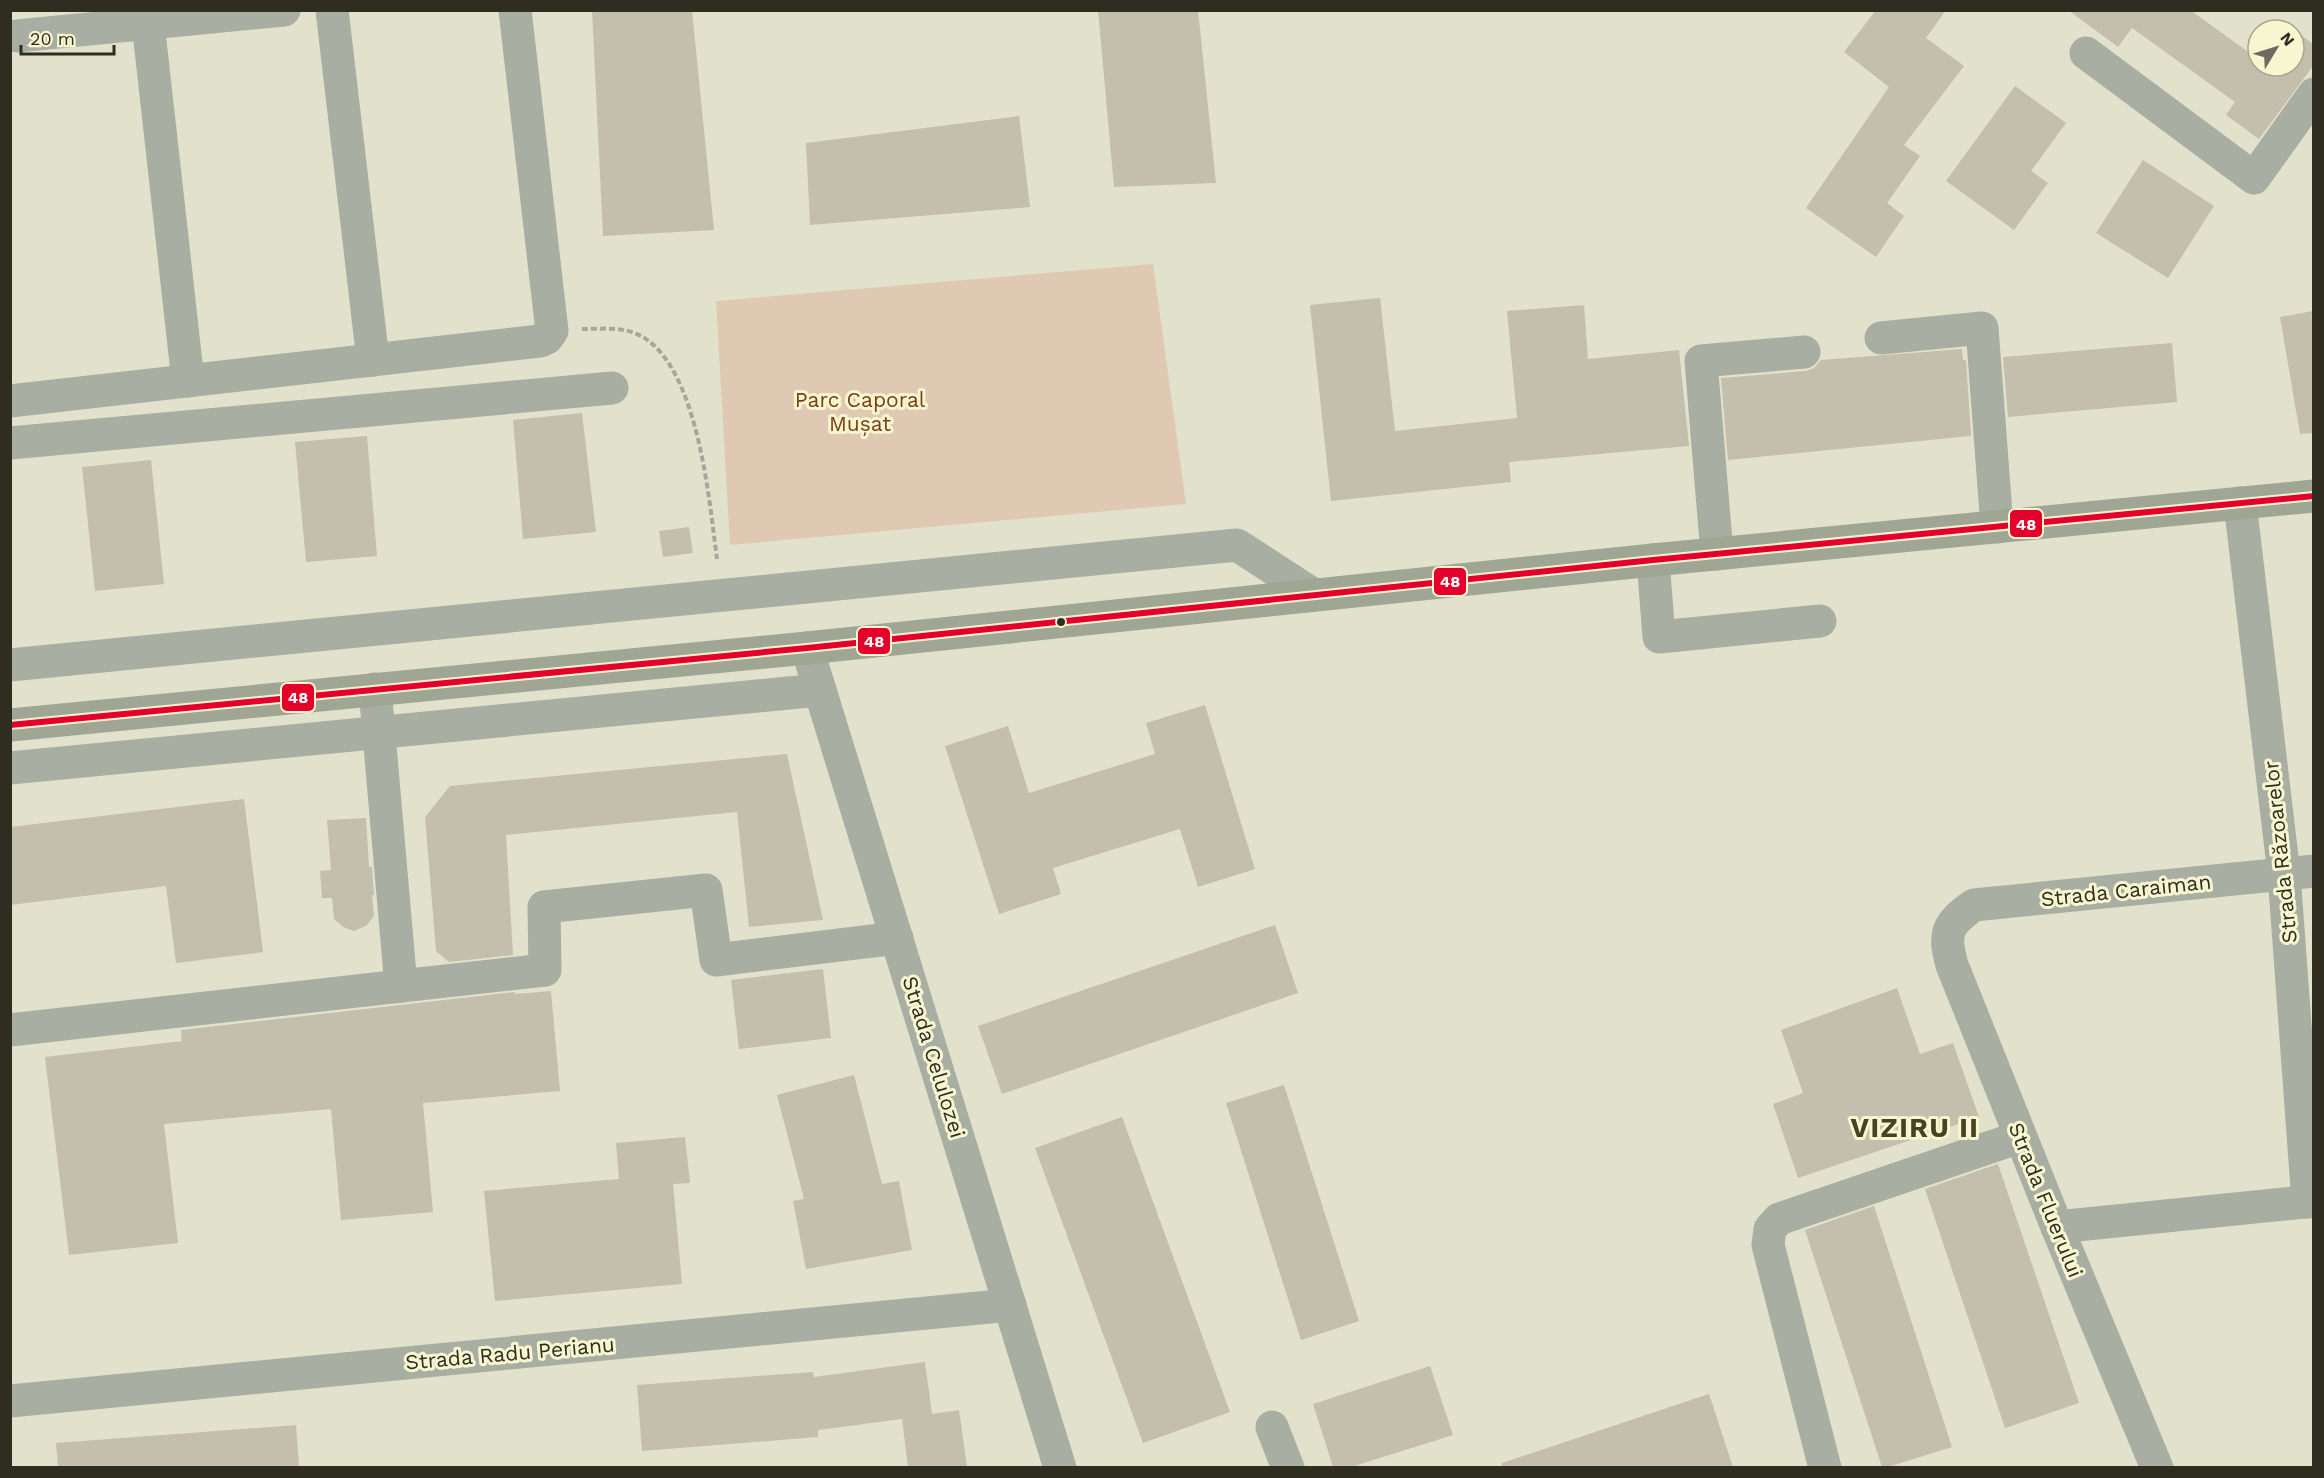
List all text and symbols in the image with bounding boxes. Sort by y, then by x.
scale bar [21,18,114,56]
north arrow [2246,18,2306,78]
text: 20 m [30,28,75,49]
text: N [2276,29,2299,50]
park label: Parc Caporal Mușat [795,387,926,436]
line badge: 48 [2009,509,2043,538]
text: 48 [2016,515,2036,534]
line badge: 48 [1433,567,1467,596]
text: 48 [1440,572,1460,591]
unlabelled marker [1055,616,1067,628]
line badge: 48 [857,627,891,655]
text: 48 [864,632,884,651]
line badge: 48 [281,683,315,712]
text: 48 [288,688,308,707]
street label: Strada Răzoarelor [2258,759,2302,945]
street label: Strada Caraiman [2040,869,2212,911]
street label: Strada Celulozei [898,973,970,1141]
district label: VIZIRU II [1851,1112,1979,1144]
street label: Strada Fluerului [2004,1119,2088,1281]
street label: Strada Radu Perianu [404,1331,616,1375]

